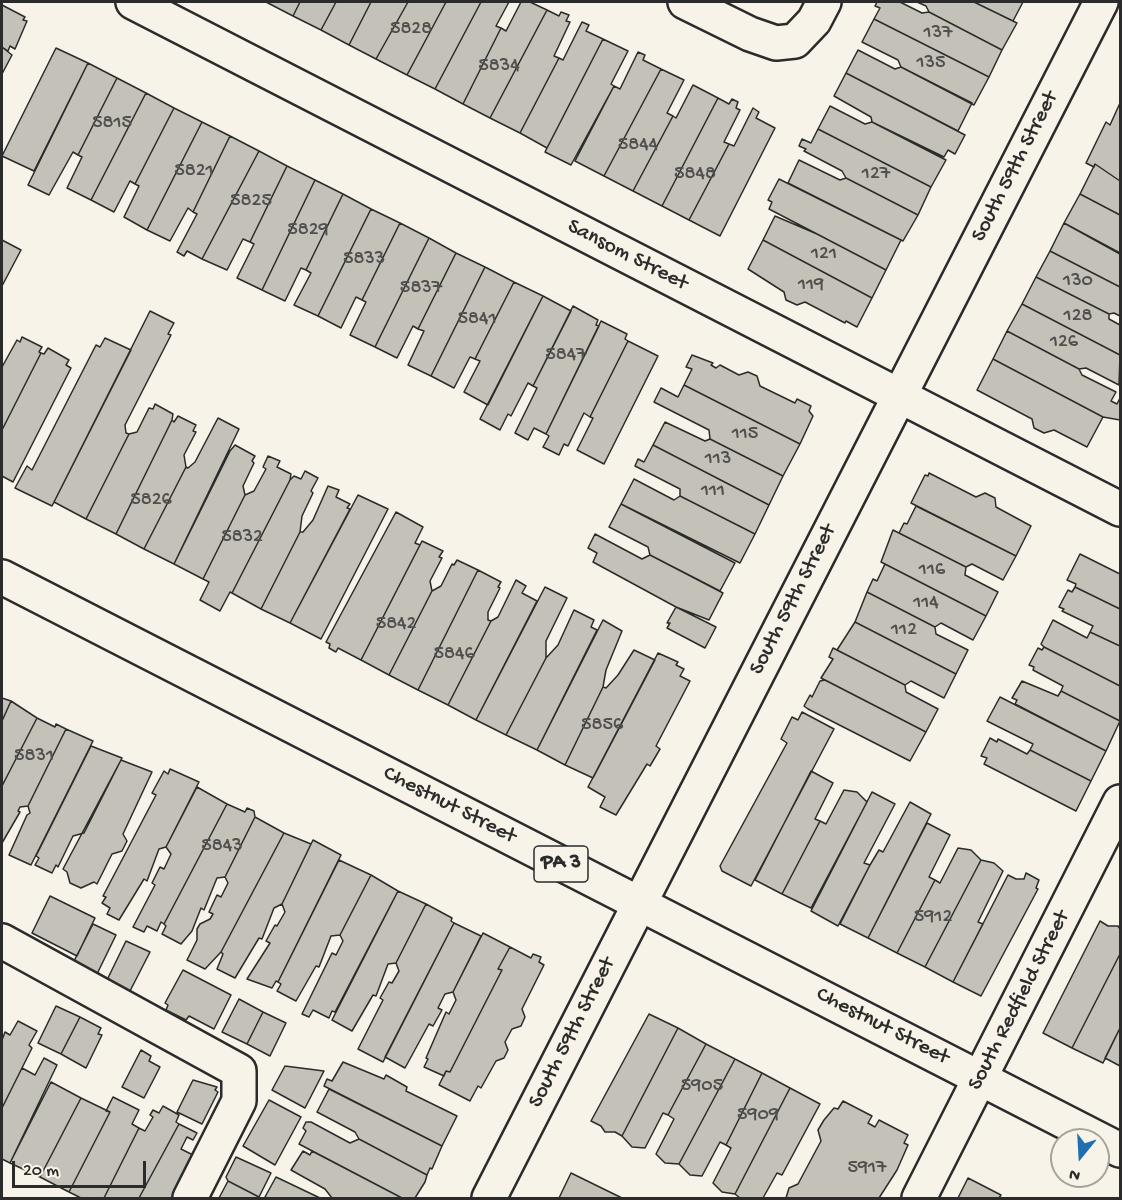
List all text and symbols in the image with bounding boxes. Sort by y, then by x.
house number: 5828 [390,18,432,42]
house number: 137 [924,22,952,46]
house number: 135 [917,52,945,76]
house number: 5834 [478,55,520,79]
street label: South 59th Street [967,87,1065,247]
house number: 5815 [92,112,132,136]
house number: 5844 [618,134,658,158]
house number: 5821 [174,160,214,184]
house number: 5848 [674,163,716,187]
house number: 127 [862,163,890,187]
house number: 5825 [230,190,272,214]
street label: Sansom Street [562,214,692,298]
house number: 5829 [287,219,329,243]
house number: 121 [811,243,837,267]
house number: 5833 [343,248,385,272]
house number: 130 [1063,270,1093,294]
house number: 119 [798,274,824,298]
house number: 5837 [400,277,442,301]
house number: 128 [1064,305,1092,329]
house number: 5841 [457,308,497,332]
house number: 126 [1050,331,1078,355]
house number: 5847 [545,344,587,368]
house number: 115 [732,423,758,447]
house number: 113 [705,448,731,472]
house number: 111 [701,480,725,504]
house number: 5826 [130,489,172,513]
street label: South 59th Street [745,520,843,680]
house number: 5832 [221,526,263,550]
house number: 116 [919,559,945,583]
house number: 114 [913,592,939,616]
house number: 5842 [376,613,416,637]
house number: 112 [891,619,917,643]
house number: 5846 [433,643,475,667]
house number: 5856 [581,714,623,738]
house number: 5831 [14,745,54,769]
street label: Chestnut Street [378,761,520,851]
house number: 5843 [201,835,243,859]
road number: PA 3 [534,846,588,882]
house number: 5912 [914,906,952,930]
street label: South Redfield Street [963,907,1077,1095]
street label: South 59th Street [524,953,622,1113]
street label: Chestnut Street [811,982,953,1072]
house number: 5905 [681,1075,723,1099]
house number: 5909 [737,1104,779,1128]
north arrow [1050,1128,1110,1188]
scale bar [15,1149,148,1187]
house number: 5917 [847,1157,887,1181]
text: 20 m [23,1161,59,1182]
text: N [1067,1163,1083,1184]

